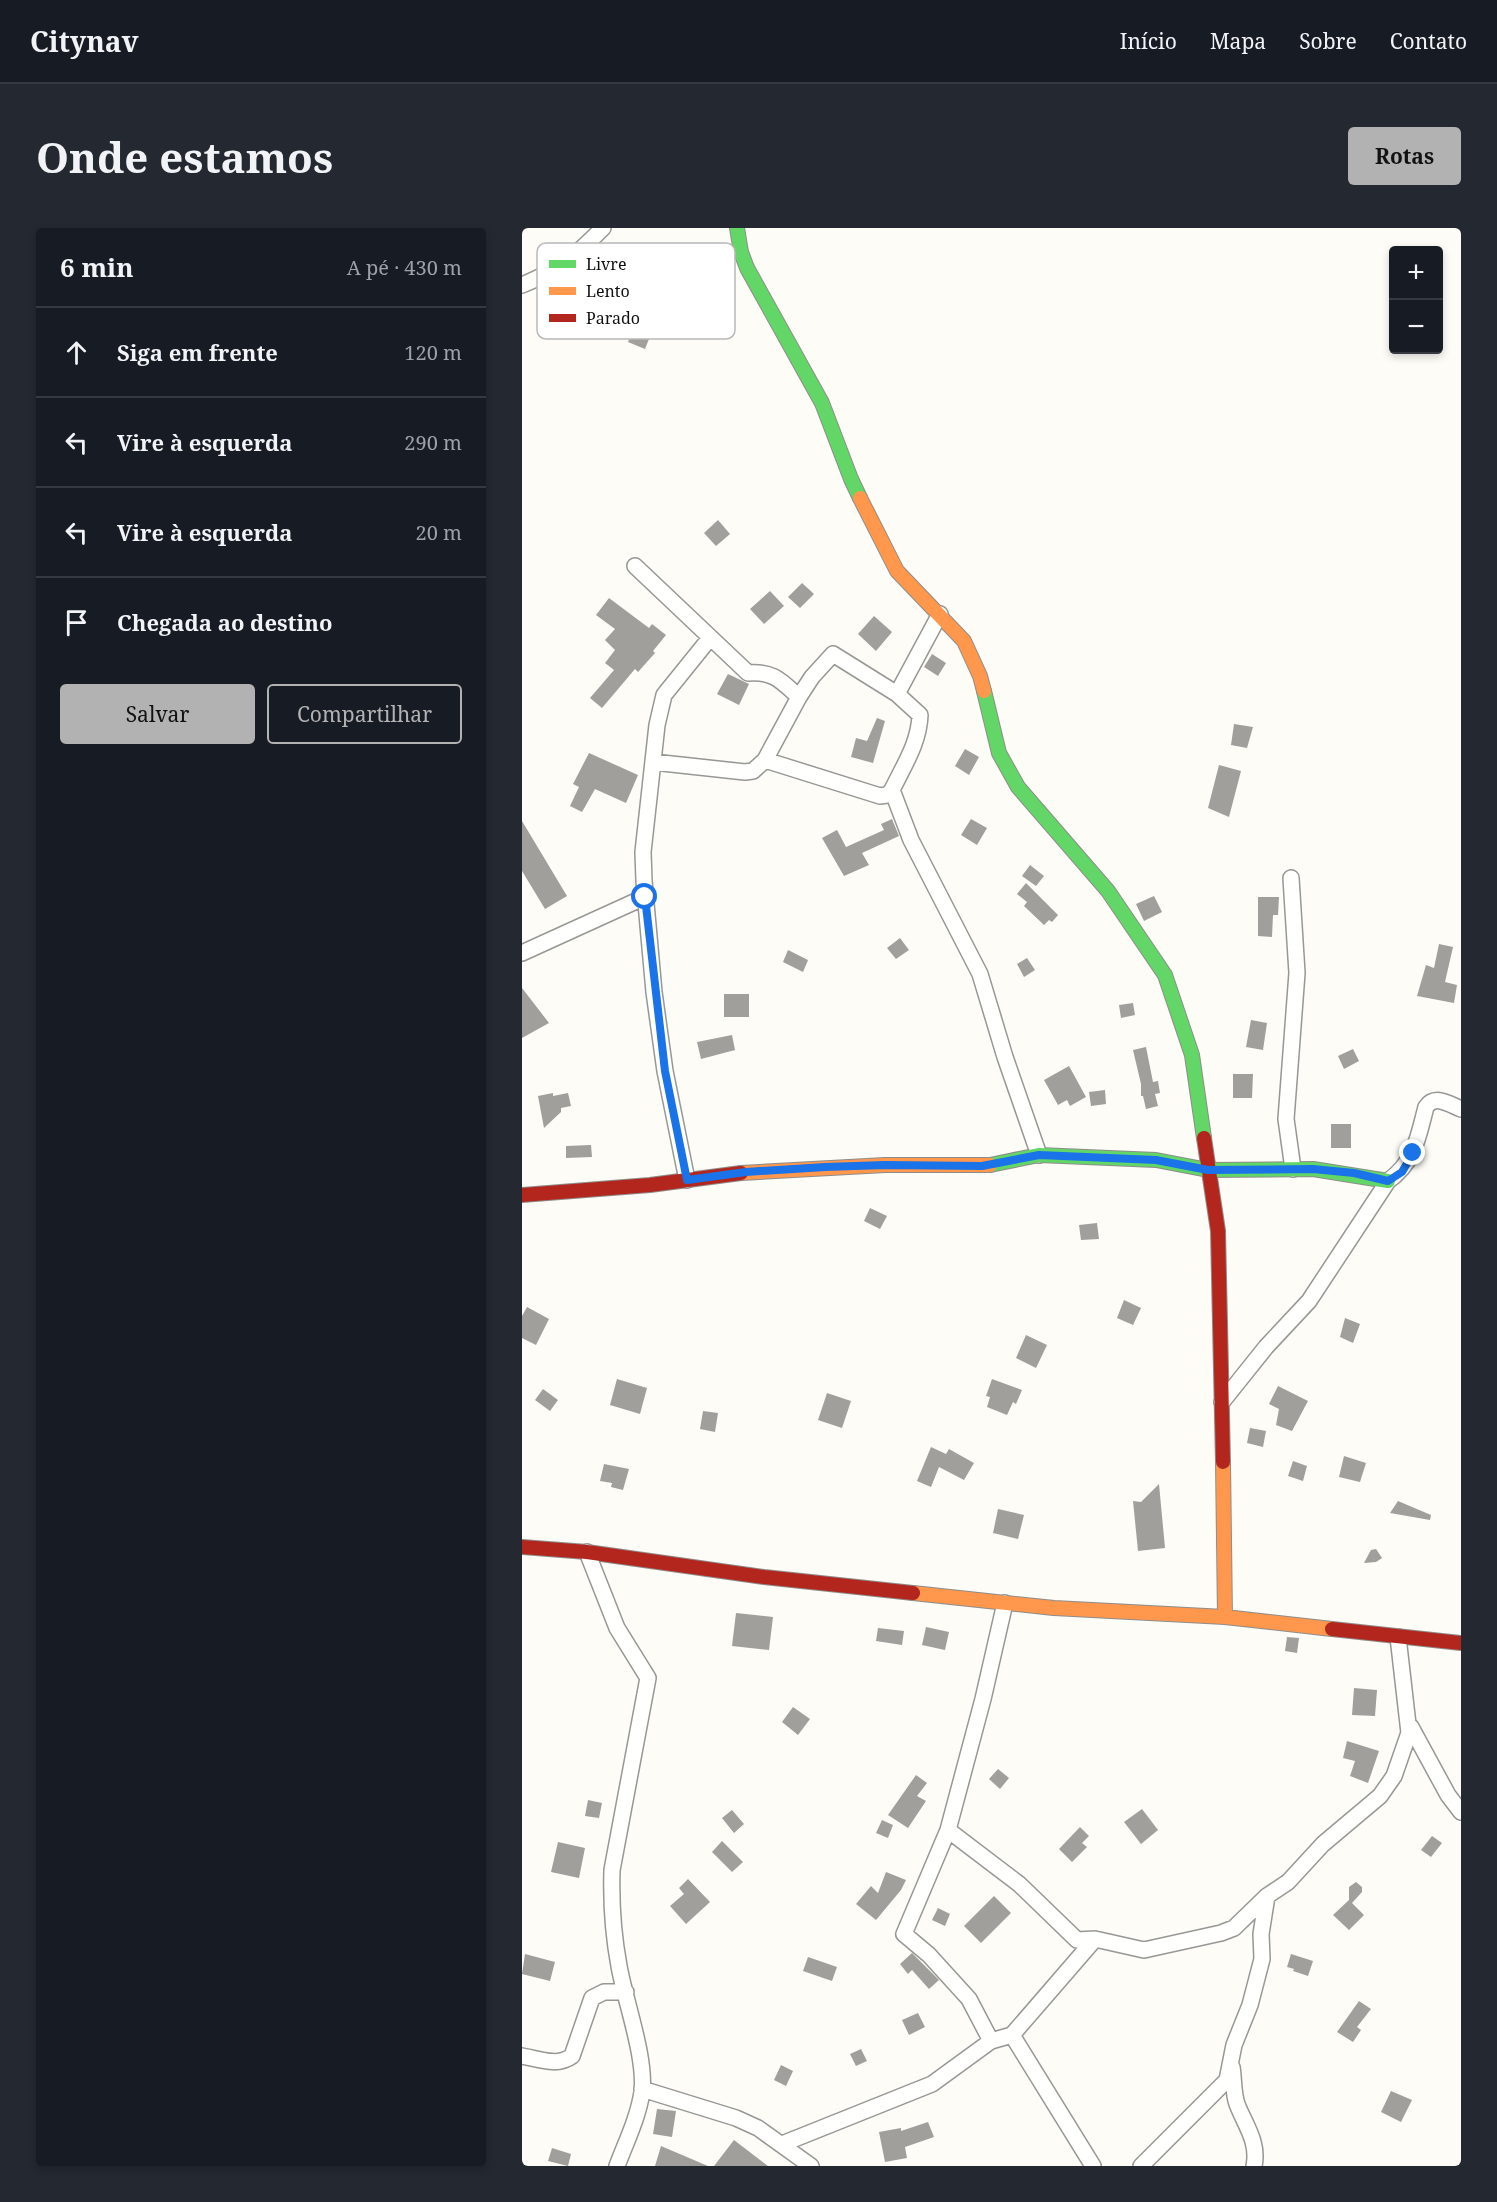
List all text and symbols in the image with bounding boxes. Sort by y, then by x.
text: Citynav [30,22,139,60]
text: Início [1120,27,1177,55]
text: Mapa [1210,27,1266,55]
text: Sobre [1299,27,1357,55]
text: Contato [1390,27,1467,55]
button: Rotas [1348,127,1461,185]
text: Onde estamos [36,128,333,185]
legend [537,243,735,339]
map controls [1389,246,1443,354]
button: + [1389,246,1443,300]
text: 6 min [60,249,134,285]
text: Livre [586,253,626,275]
text: A pé · 430 m [347,254,462,281]
text: Lento [586,280,630,302]
button: − [1389,300,1443,354]
text: Parado [586,307,640,329]
icon: ahead [60,336,93,369]
text: Siga em frente [117,337,278,367]
text: 120 m [404,339,462,366]
icon: left [60,426,93,459]
text: Vire à esquerda [117,427,293,457]
text: 290 m [404,429,462,456]
icon: left [60,516,93,549]
text: Vire à esquerda [117,517,293,547]
text: 20 m [416,519,462,546]
icon: arrive [60,606,93,639]
text: Chegada ao destino [117,607,332,637]
button: Salvar [60,684,255,744]
button: Compartilhar [267,684,462,744]
route start [631,883,657,909]
route end [1399,1139,1425,1165]

